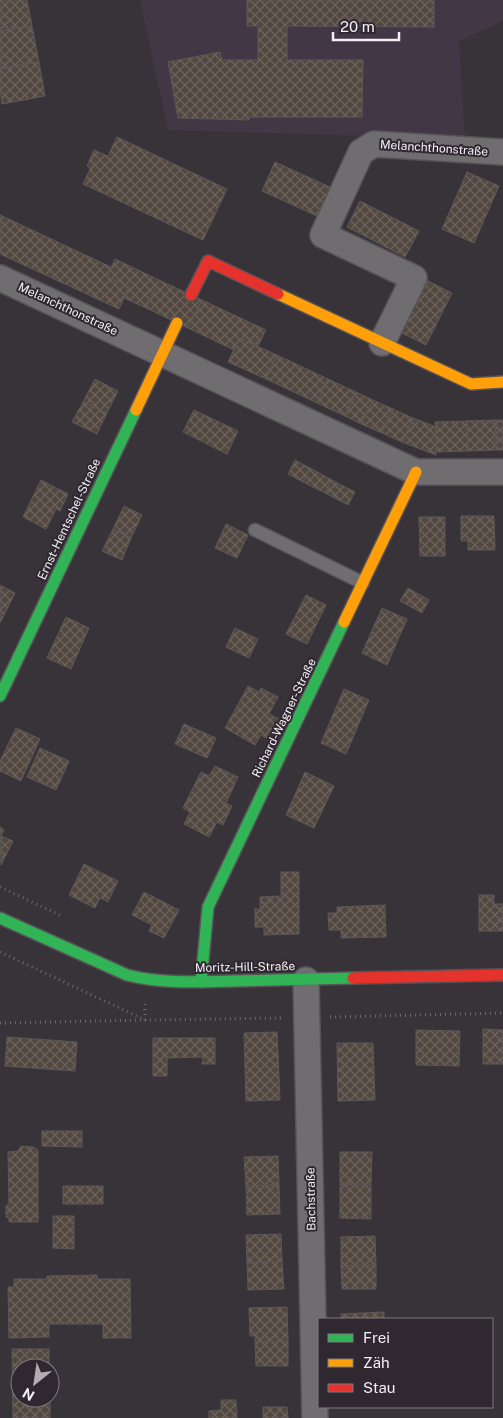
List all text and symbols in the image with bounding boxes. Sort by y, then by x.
scale bar [333,10,399,42]
text: 20 m [340,18,375,35]
street label: Melanchthonstraße [379,137,489,159]
street label: Melanchthonstraße [16,280,120,338]
street label: Ernst-Hentschel-Straße [35,456,103,582]
street label: Richard-Wagner-Straße [249,656,319,780]
street label: Moritz-Hill-Straße [195,959,296,975]
street label: Bachstraße [303,1167,319,1231]
legend [318,1318,493,1408]
text: Frei [363,1329,390,1346]
text: Zäh [363,1354,390,1371]
north arrow [10,1358,60,1408]
text: Stau [363,1379,396,1396]
text: N [20,1385,37,1404]

